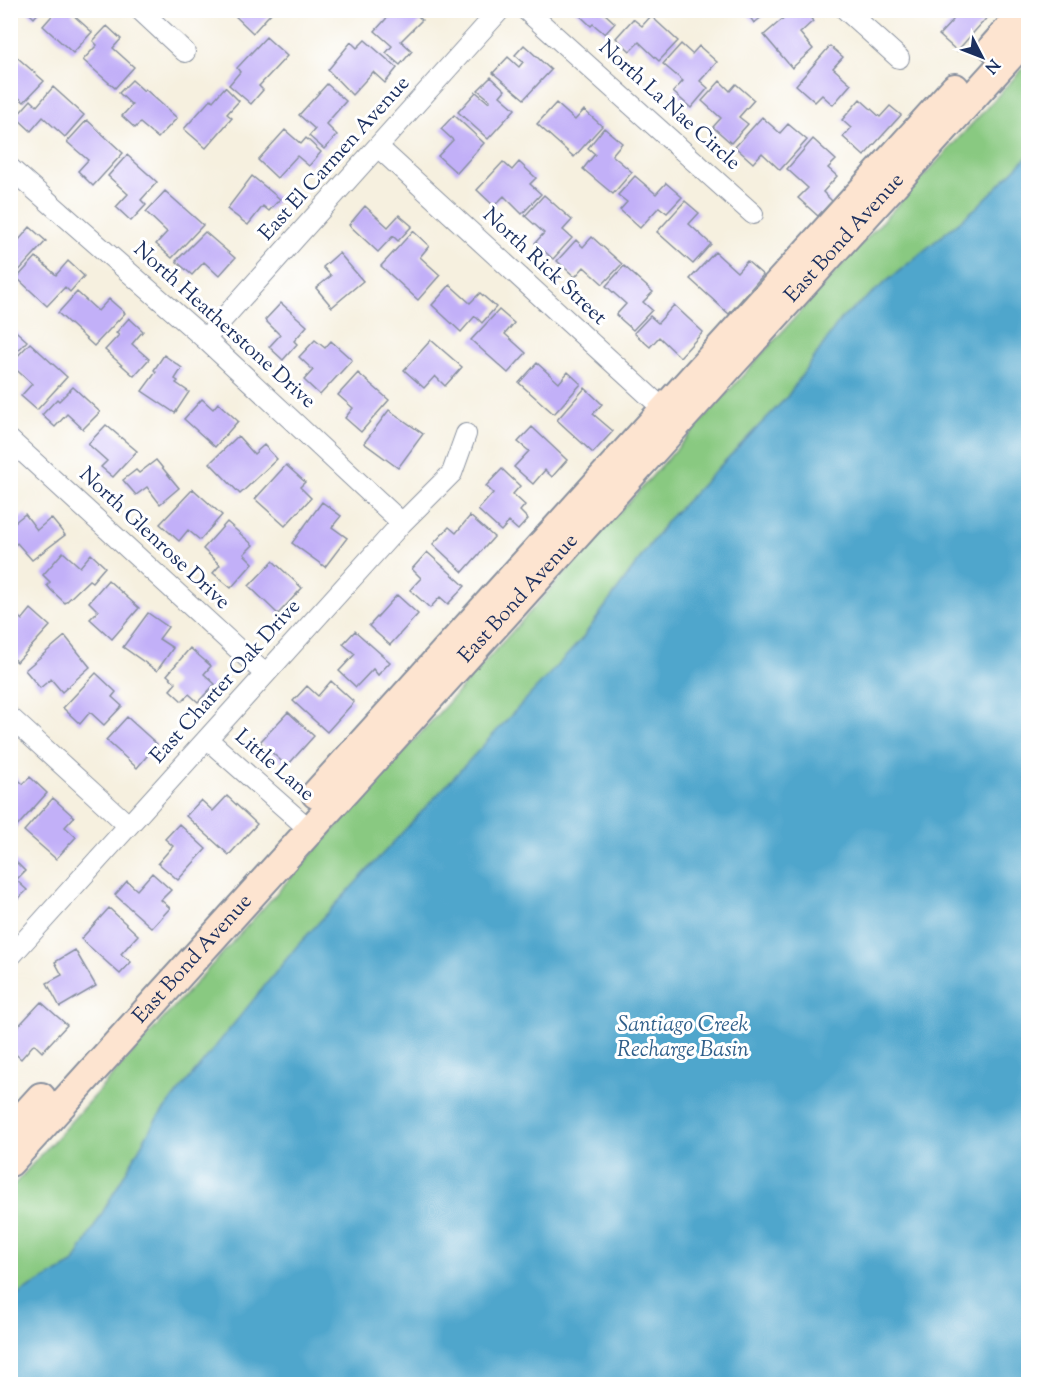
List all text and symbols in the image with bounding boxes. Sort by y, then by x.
north arrow [952,27,1012,87]
street label: North La Nae Circle [591,34,747,178]
text: N [978,53,1004,78]
street label: East El Carmen Avenue [253,70,417,248]
street label: East Bond Avenue [778,167,912,310]
street label: North Rick Street [475,201,613,333]
street label: North Heatherstone Drive [126,236,322,416]
street label: North Glenrose Drive [72,461,236,617]
street label: East Bond Avenue [452,527,586,671]
street label: East Charter Oak Drive [144,593,308,771]
street label: Little Lane [228,723,320,809]
street label: East Bond Avenue [126,888,260,1031]
water label: Santiago Creek Recharge Basin [617,1010,749,1067]

